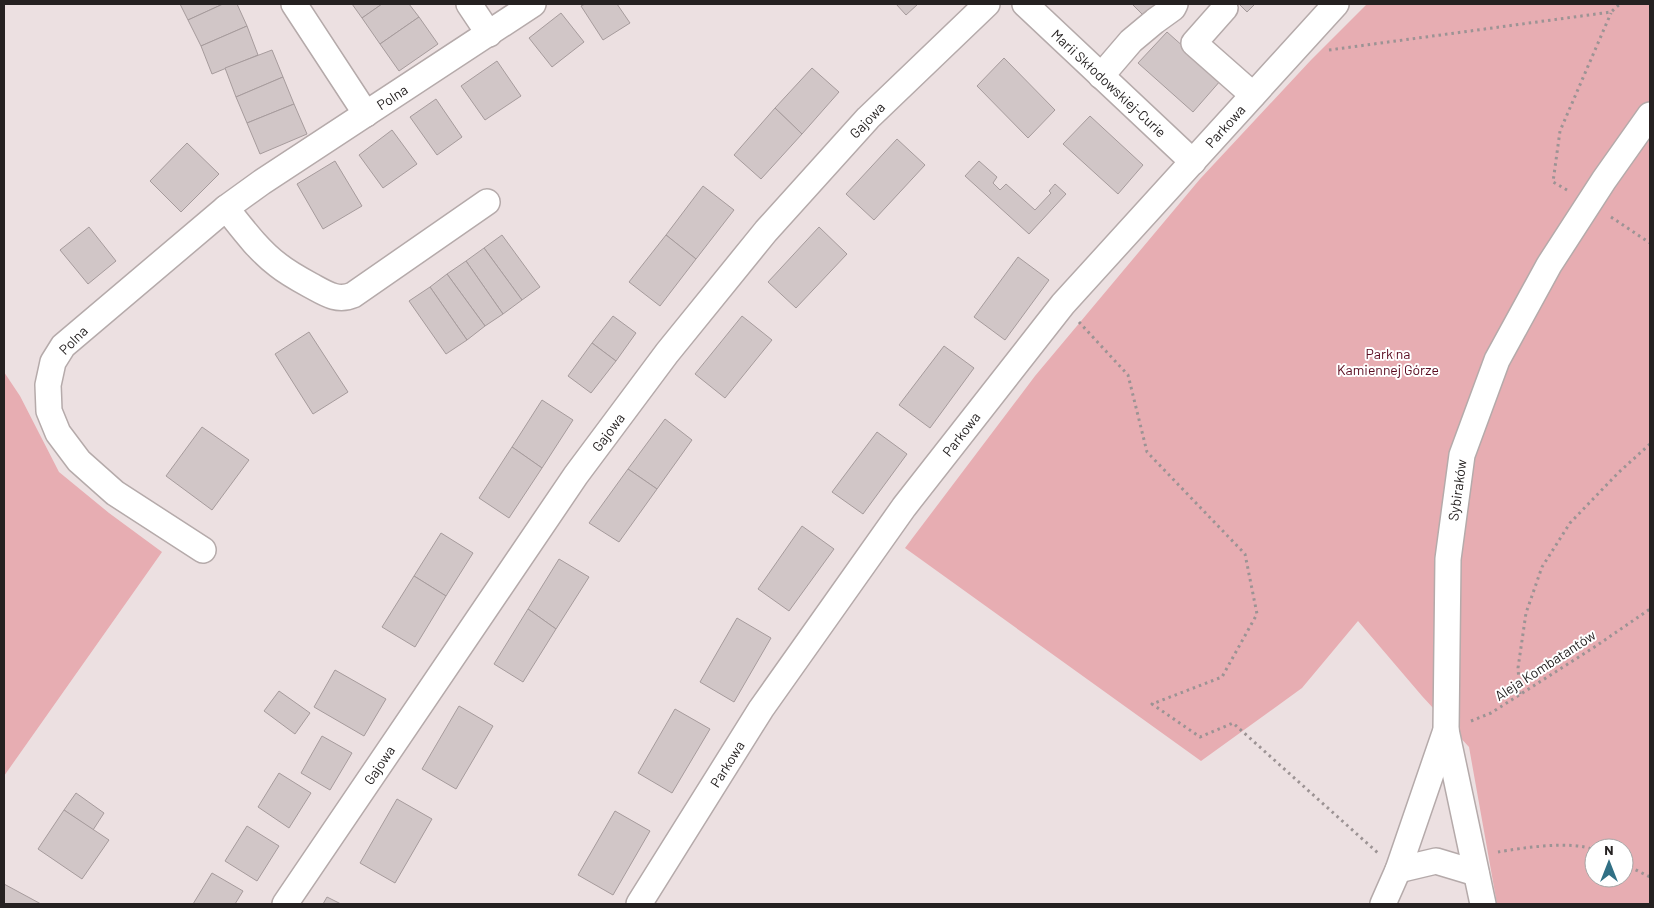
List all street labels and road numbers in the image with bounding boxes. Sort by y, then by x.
street label: Marii Skłodowskiej-Curie [1048,26,1170,140]
street label: Polna [373,81,411,113]
street label: Gajowa [846,98,888,142]
street label: Parkowa [1201,101,1249,151]
street label: Polna [55,322,91,358]
street label: Parkowa [938,408,984,460]
street label: Gajowa [588,410,628,454]
street label: Sybiraków [1444,458,1470,522]
street label: Aleja Kombatantów [1491,626,1599,704]
street label: Parkowa [706,738,748,790]
street label: Gajowa [360,742,398,788]

